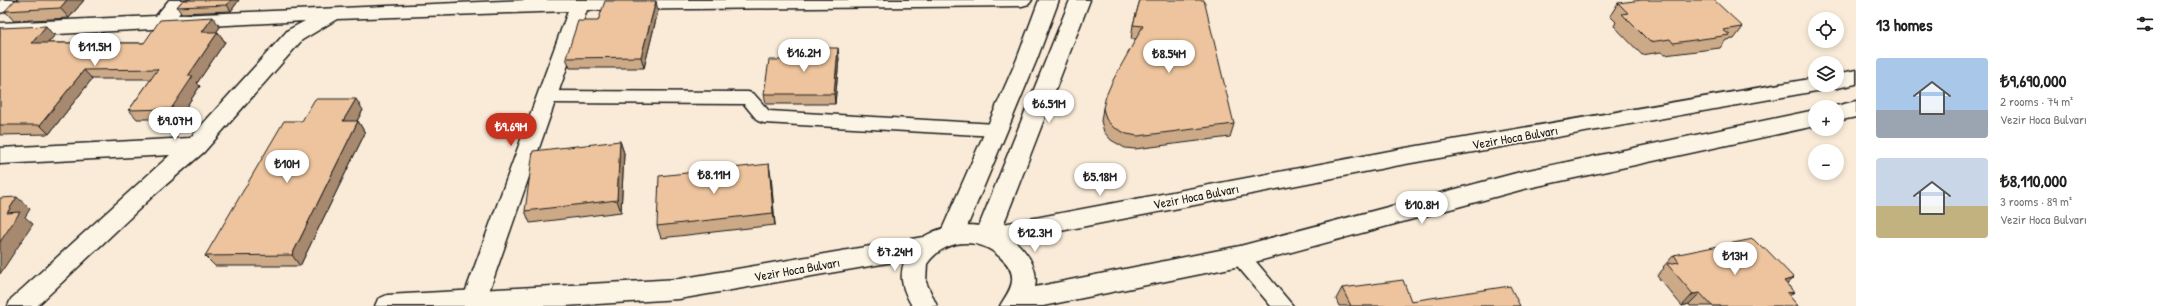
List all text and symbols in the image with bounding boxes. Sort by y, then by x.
map controls [1808,12,1844,180]
button: locate [1808,12,1844,48]
text: 13 homes [1876,13,1933,36]
icon: filters [2134,13,2156,35]
pin: ₺11.5M [62,33,128,67]
text: ₺11.5M [79,37,111,55]
pin: ₺16.2M [771,39,837,73]
pin: ₺8.54M [1136,40,1202,74]
text: ₺16.2M [787,43,821,61]
text: ₺8.54M [1152,44,1186,62]
button: layers [1808,56,1844,92]
text: ₺9,690,000 [2000,69,2066,92]
icon: home [1908,74,1956,122]
pin: ₺6.51M [1016,90,1082,124]
text: 2 rooms · 74 m² [2000,92,2073,110]
text: ₺6.51M [1032,94,1066,112]
button: + [1808,100,1844,136]
pin: ₺9.07M [142,107,208,141]
text: Vezir Hoca Bulvarı [2000,110,2087,128]
text: ₺9.07M [158,111,192,129]
pin: ₺9.69M [478,113,544,147]
text: ₺9.69M [495,117,527,135]
street label: Vezir Hoca Bulvarı [1471,121,1559,153]
button: − [1808,144,1844,180]
pin: ₺10M [263,150,311,184]
text: ₺10M [274,154,300,172]
pin: ₺8.11M [681,161,747,195]
pin: ₺5.18M [1067,163,1133,197]
text: ₺8.11M [697,165,731,183]
text: ₺5.18M [1083,167,1117,185]
text: ₺8,110,000 [2000,169,2067,192]
icon: home [1908,174,1956,222]
street label: Vezir Hoca Bulvarı [1152,179,1240,213]
pin: ₺10.8M [1389,191,1455,225]
text: 3 rooms · 89 m² [2000,192,2072,210]
text: ₺10.8M [1405,195,1439,213]
text: Vezir Hoca Bulvarı [2000,210,2087,228]
pin: ₺12.3M [1002,219,1068,253]
text: ₺12.3M [1018,223,1052,241]
pin: ₺7.24M [862,238,928,272]
text: ₺7.24M [877,242,913,260]
pin: ₺13M [1711,242,1759,276]
text: ₺13M [1722,246,1748,264]
street label: Vezir Hoca Bulvarı [753,253,841,285]

